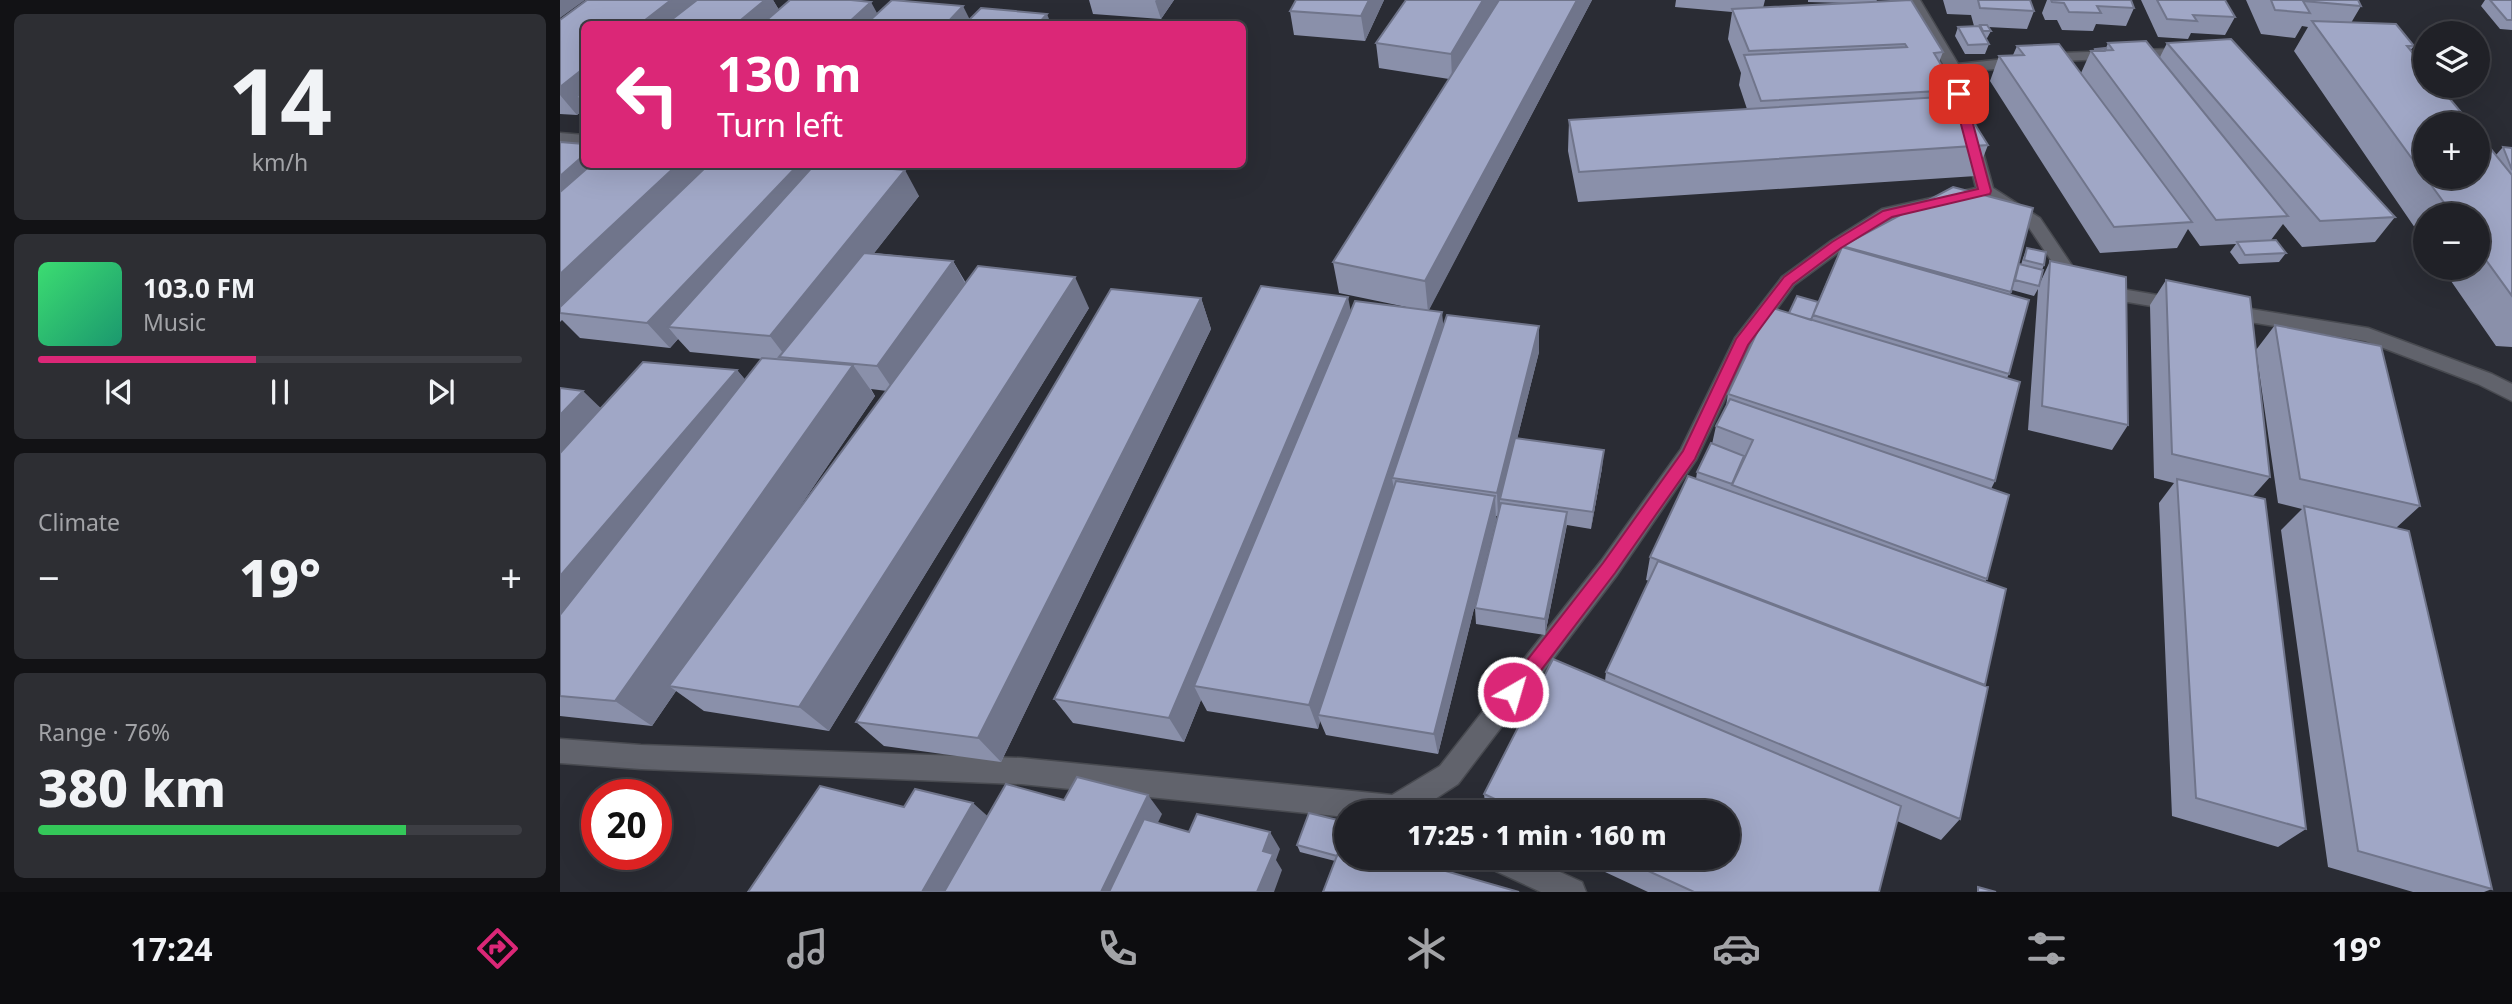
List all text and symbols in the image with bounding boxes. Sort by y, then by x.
map controls [2413,21,2490,280]
button: layers [2413,21,2490,98]
text: 14 [228,38,332,162]
text: 130 m [717,40,862,106]
icon: left [602,49,693,140]
pin [1929,64,1989,124]
icon: arrive [1940,75,1978,113]
text: Turn left [717,103,843,146]
button: + [2413,112,2490,189]
text: km/h [252,146,308,178]
button: − [2413,203,2490,280]
text: 103.0 FM [143,270,255,306]
text: Music [143,306,206,338]
icon: previous [100,373,138,411]
icon: pause [261,373,299,411]
icon: next [422,373,460,411]
text: Climate [38,506,120,538]
text: 19° [239,541,321,612]
text: − [38,551,60,603]
text: + [500,551,522,603]
position arrow [1476,655,1550,729]
text: Range · 76% [38,716,170,748]
text: 380 km [38,751,226,822]
speed limit sign: 20 [581,779,672,870]
text: 17:25 · 1 min · 160 m [1407,817,1667,853]
icon: directions [473,924,522,973]
icon: music [783,924,832,973]
icon: phone [1093,924,1142,973]
icon: climate [1402,924,1451,973]
icon: car [1712,924,1761,973]
icon: filters [2022,924,2071,973]
text: 17:24 [130,927,213,970]
text: 19° [2331,927,2382,970]

